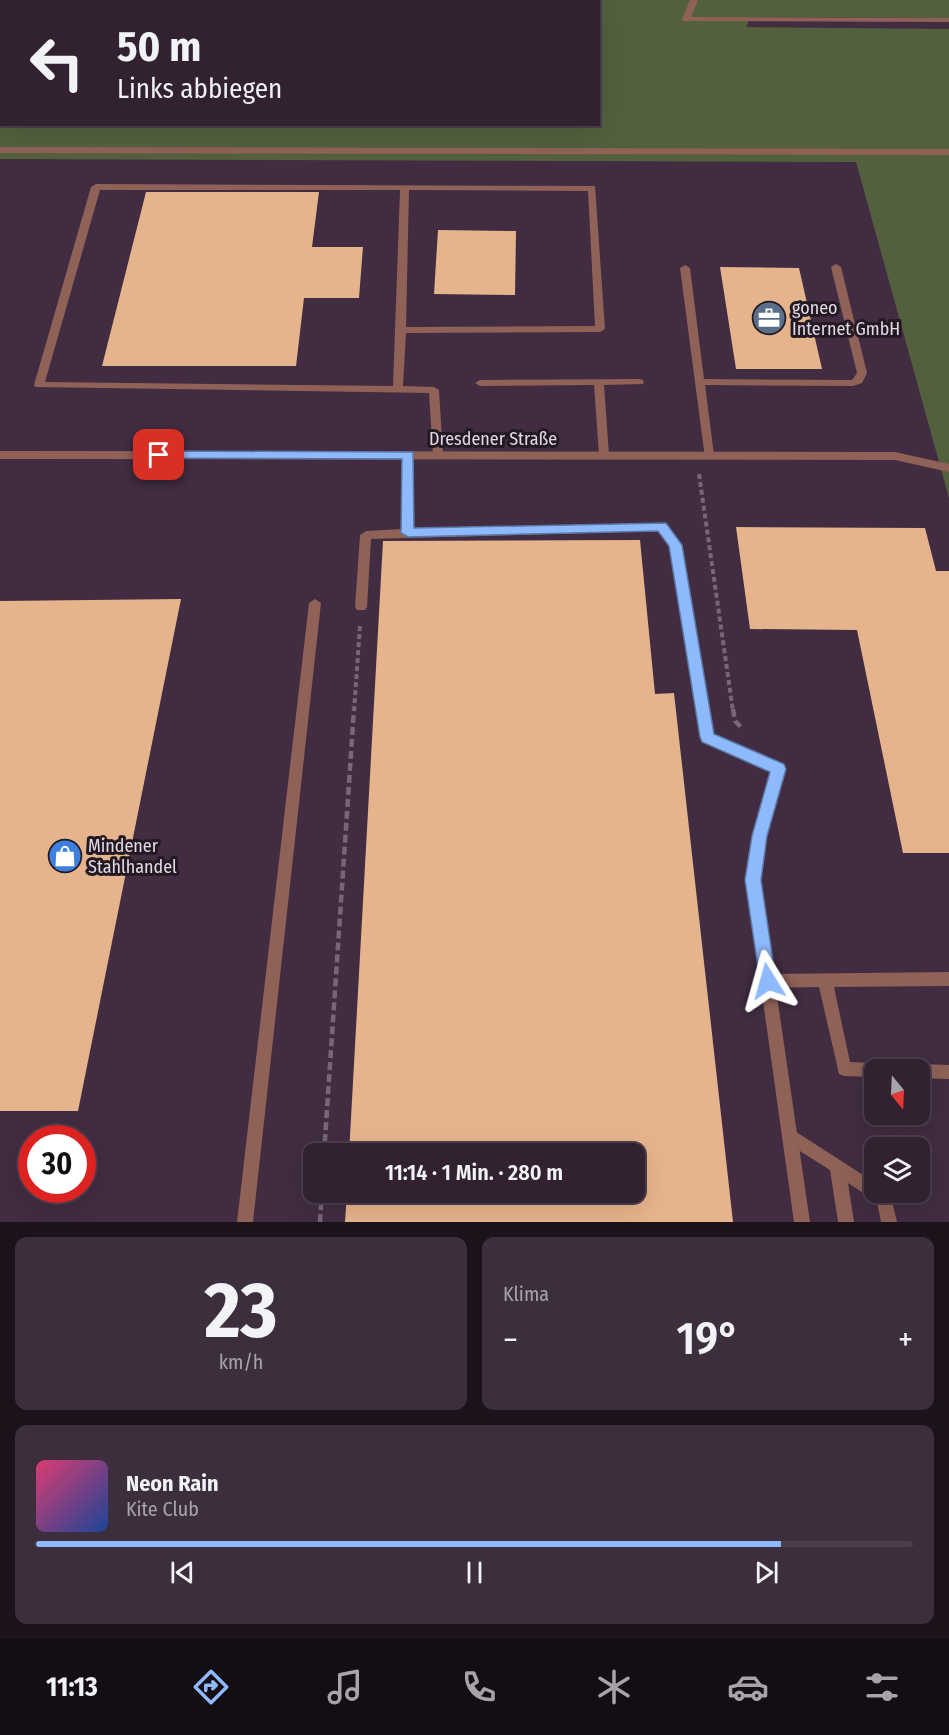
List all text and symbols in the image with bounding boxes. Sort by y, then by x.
text: 50 m [117,22,201,72]
icon: left [18,24,96,102]
text: Links abbiegen [117,73,282,105]
place label: goneo Internet GmbH [792,297,900,340]
office icon: goneo Internet GmbH [751,300,787,336]
street label: Dresdener Straße [429,428,557,450]
pin [133,429,184,480]
icon: arrive [142,438,175,471]
place label: Mindener Stahlhandel [88,835,177,878]
shop icon: Mindener Stahlhandel [47,838,83,874]
position arrow [736,949,800,1013]
north arrow [864,1059,930,1125]
map controls [864,1059,930,1203]
speed limit sign: 30 [18,1125,96,1203]
button: layers [864,1137,930,1203]
text: 11:14 · 1 Min. · 280 m [385,1159,563,1186]
text: 23 [204,1264,278,1358]
text: Klima [503,1282,549,1306]
text: 19° [677,1312,739,1366]
text: − [503,1320,518,1360]
text: + [898,1320,913,1360]
text: km/h [219,1350,263,1374]
text: Neon Rain [126,1470,219,1497]
text: Kite Club [126,1497,199,1521]
icon: previous [166,1556,199,1589]
icon: pause [458,1556,491,1589]
icon: next [750,1556,783,1589]
icon: directions [190,1666,232,1708]
icon: music [324,1666,366,1708]
icon: phone [458,1666,500,1708]
icon: climate [593,1666,635,1708]
icon: car [727,1666,769,1708]
icon: filters [861,1666,903,1708]
text: 11:13 [46,1671,98,1703]

